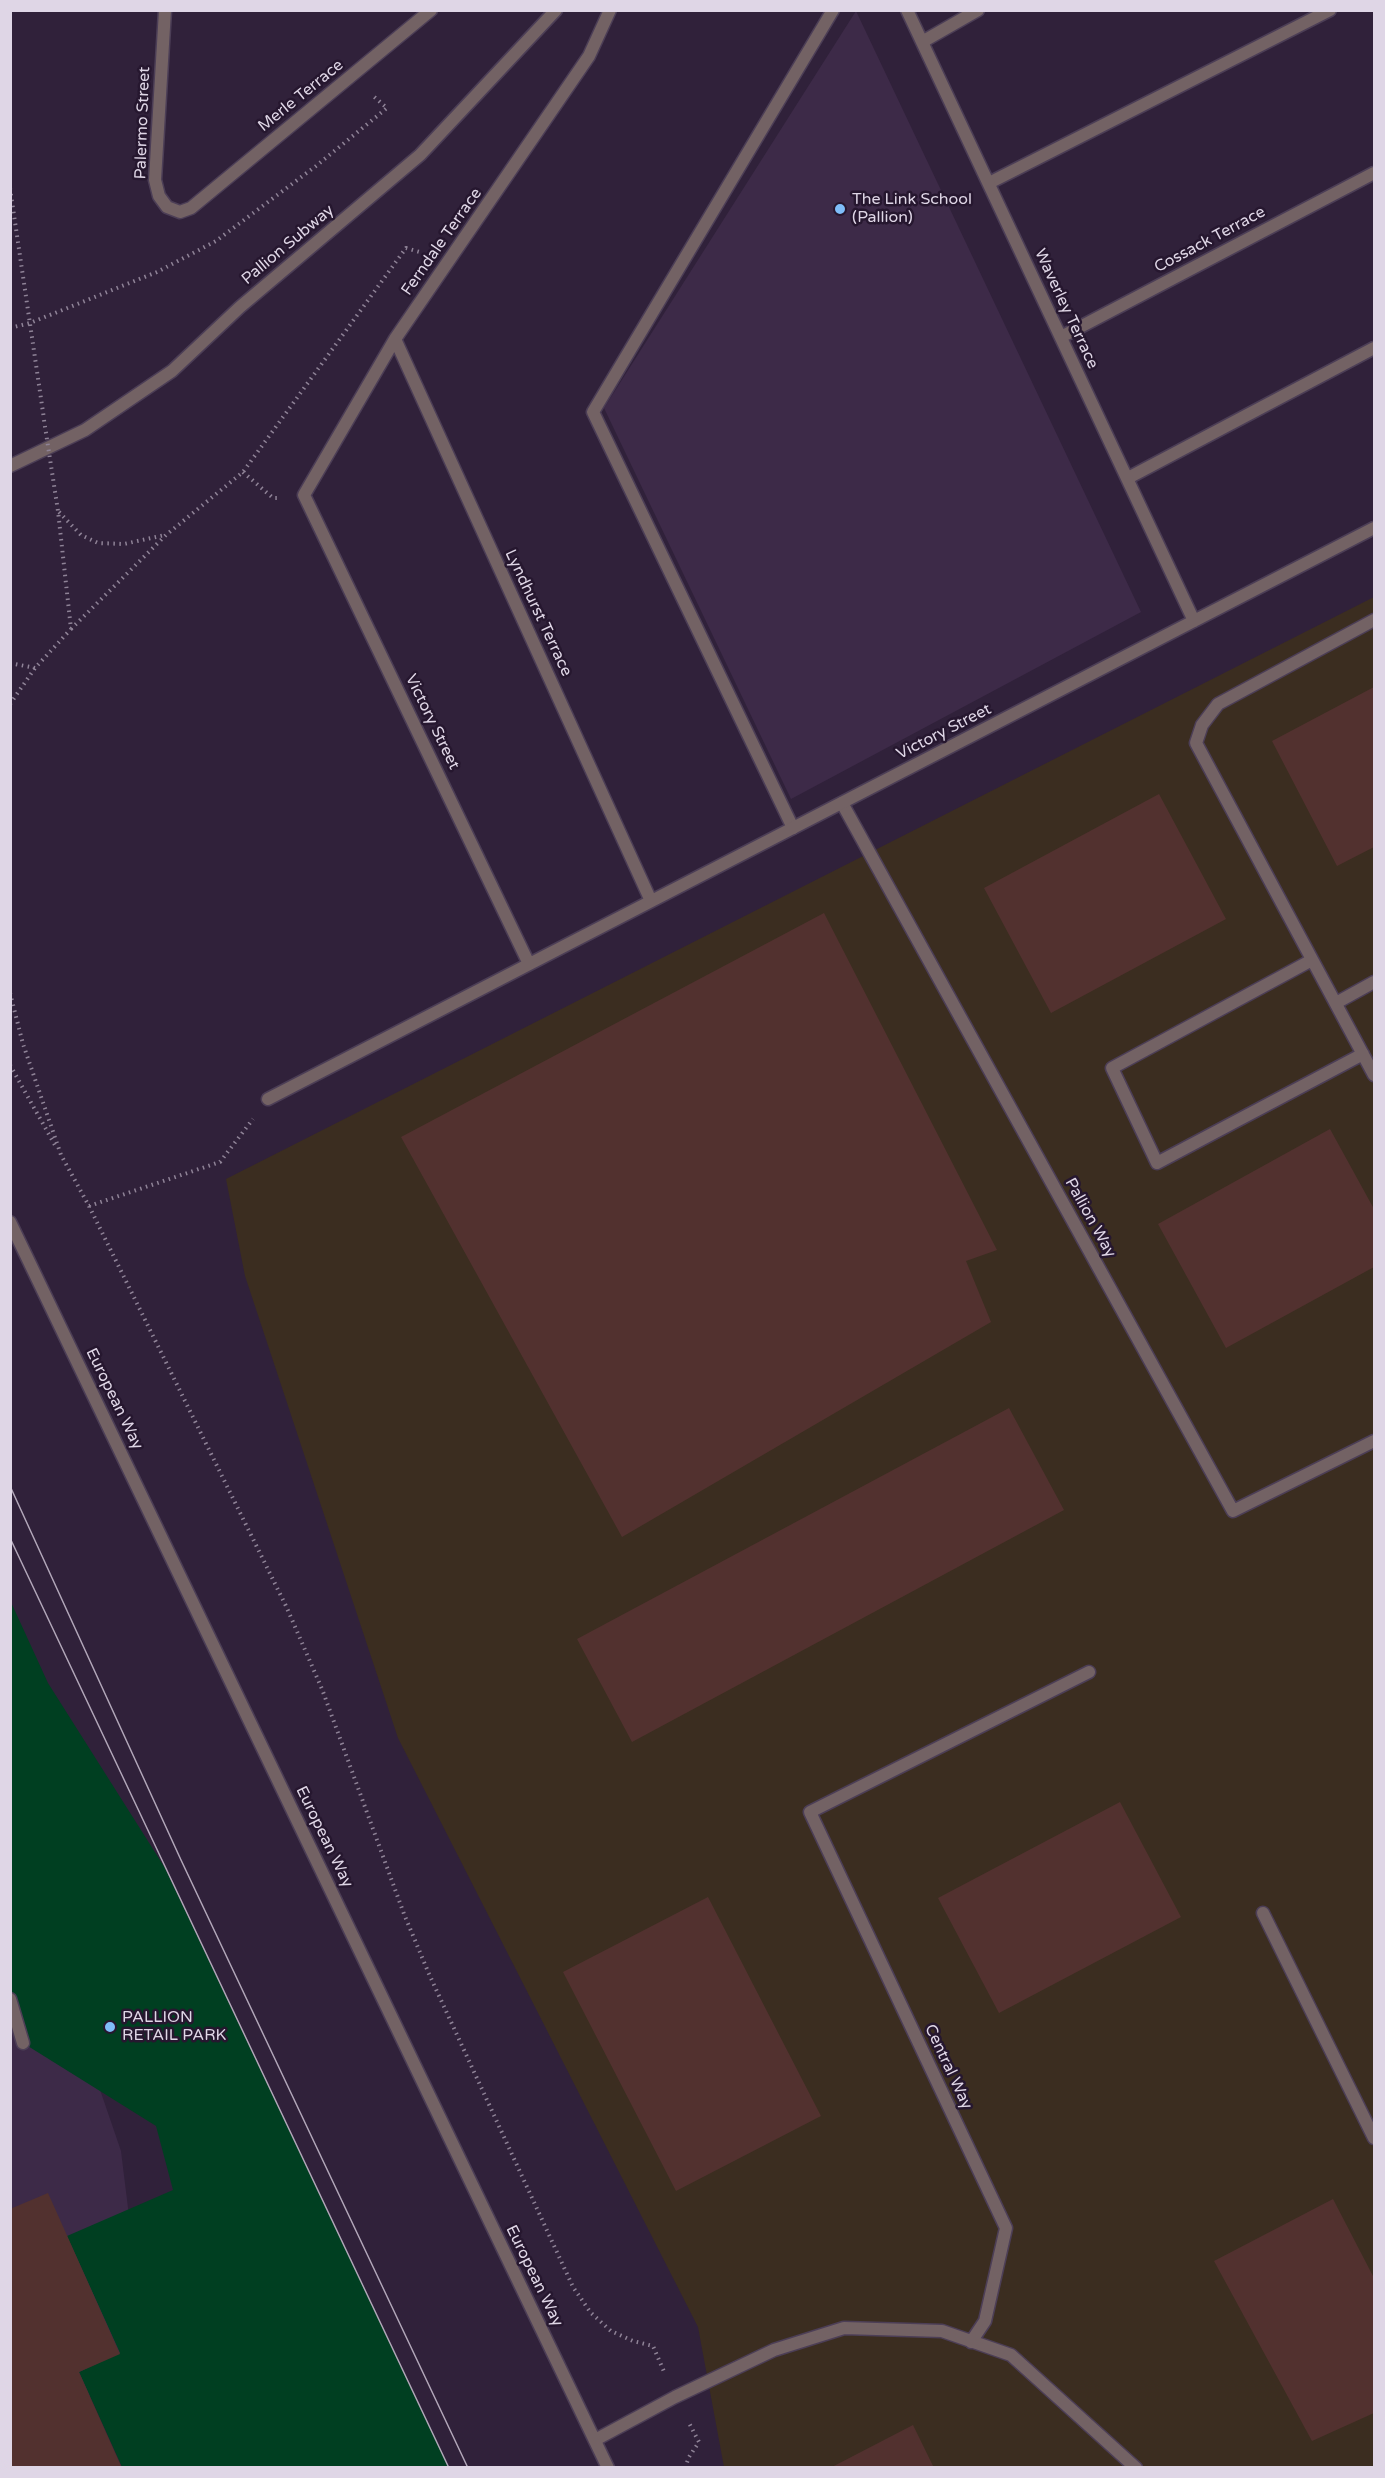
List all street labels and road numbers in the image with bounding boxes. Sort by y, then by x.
street label: Merle Terrace [254,56,348,136]
street label: Palermo Street [131,66,155,180]
street label: Ferndale Terrace [398,185,486,299]
street label: Pallion Subway [238,201,338,289]
street label: Cossack Terrace [1151,203,1269,277]
street label: Waverley Terrace [1030,246,1102,372]
street label: Lyndhurst Terrace [500,547,576,679]
street label: Victory Street [401,671,463,773]
street label: Victory Street [893,700,995,764]
street label: Pallion Way [1060,1175,1120,1261]
street label: European Way [81,1345,147,1453]
street label: European Way [291,1783,357,1891]
street label: Central Way [920,2021,976,2113]
street label: European Way [501,2222,567,2330]

